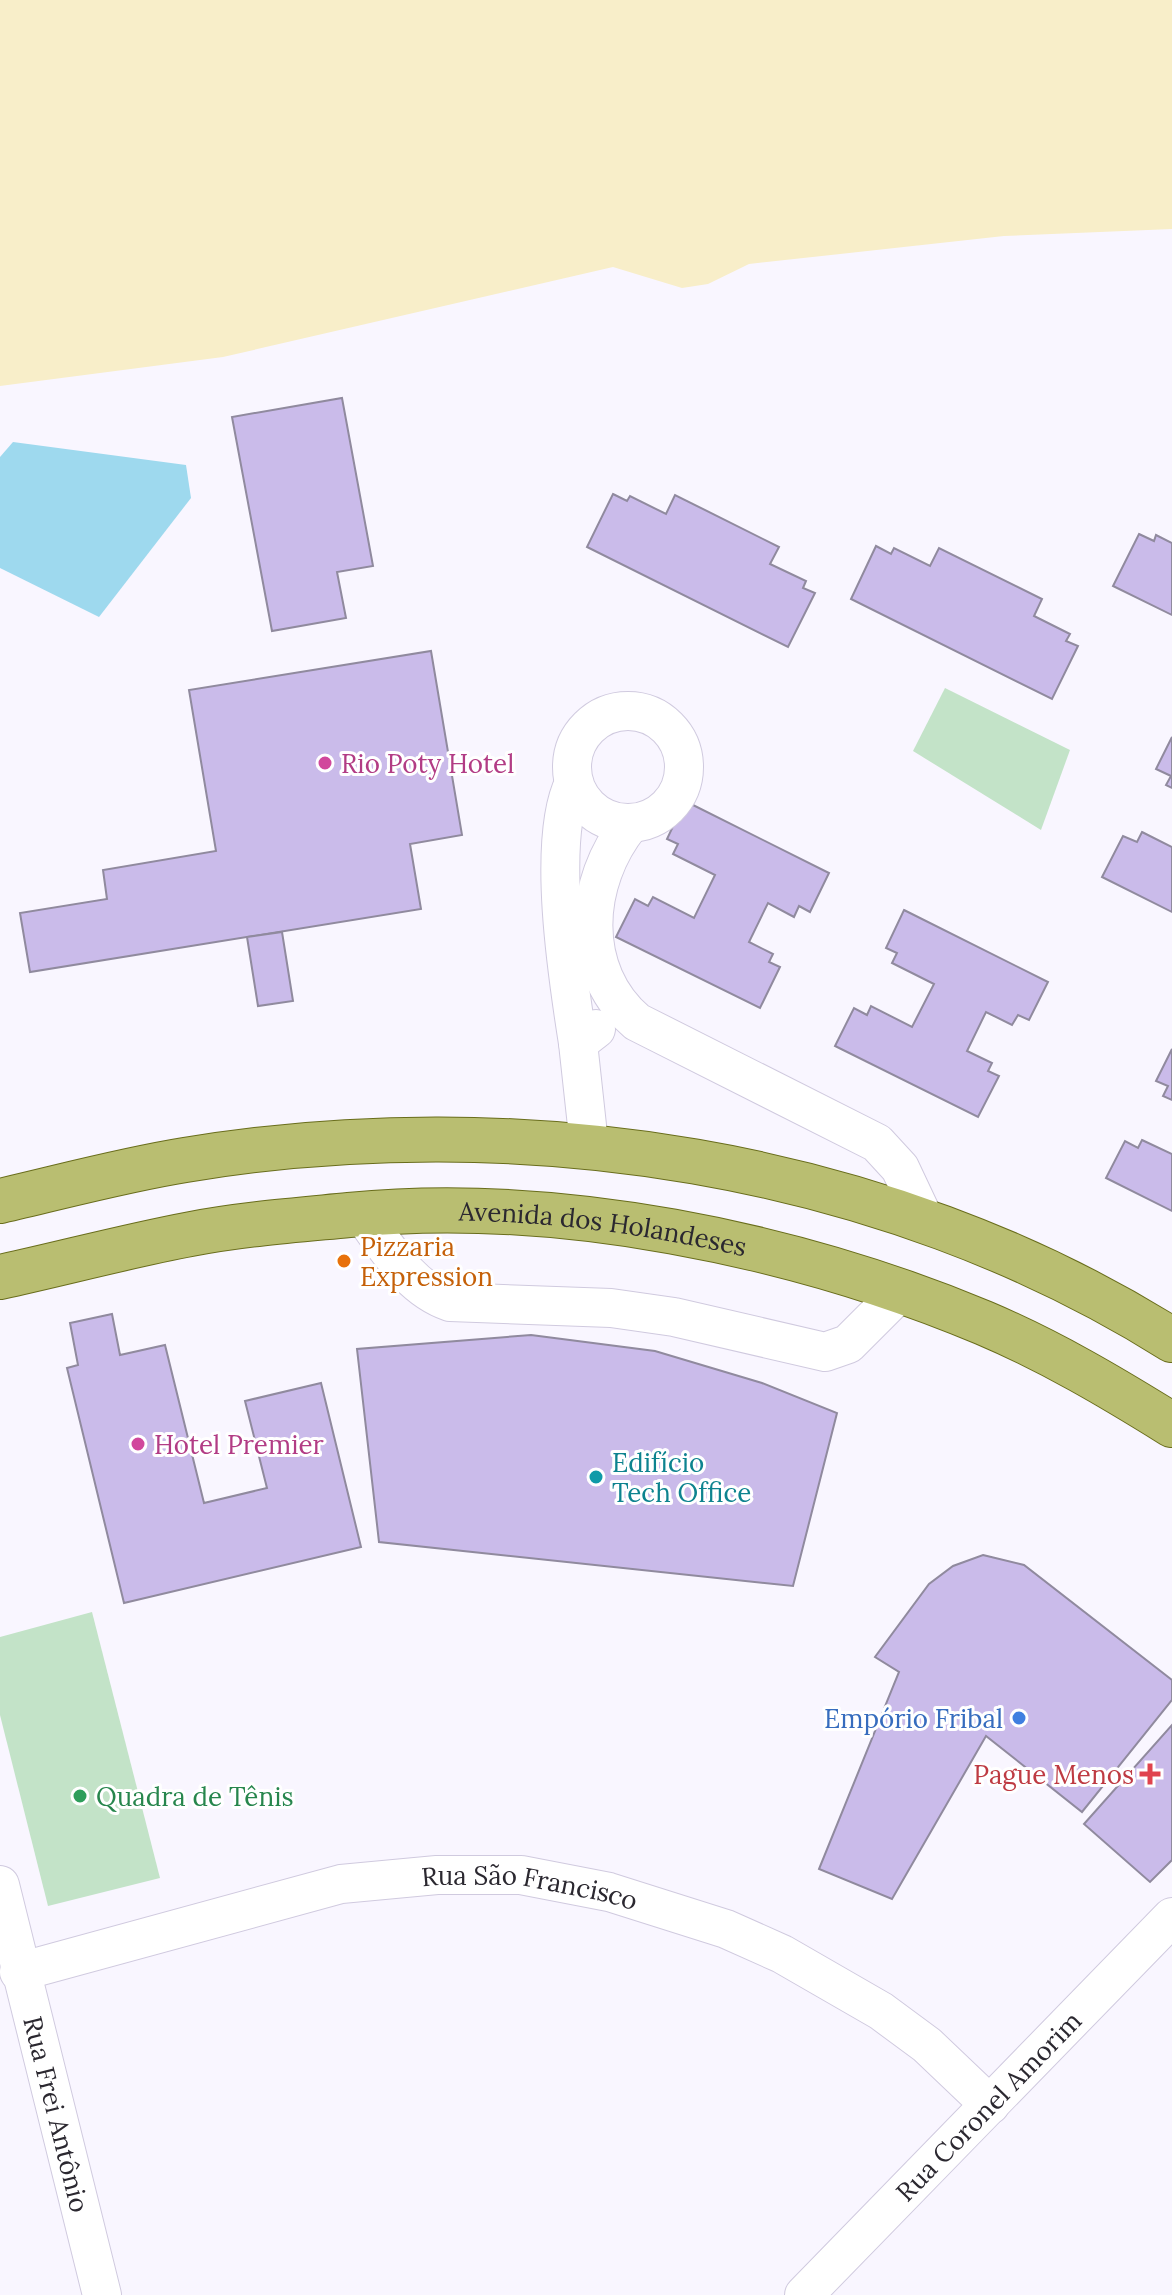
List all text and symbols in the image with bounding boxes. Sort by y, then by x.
place label: Rio Poty Hotel [341,747,514,780]
marker: Rio Poty Hotel [316,754,334,772]
street label: Avenida dos Holandeses [457,1194,750,1263]
place label: Pizzaria Expression [360,1230,493,1293]
marker: Pizzaria Expression [335,1252,353,1270]
place label: Hotel Premier [154,1428,325,1461]
marker: Hotel Premier [129,1435,147,1453]
place label: Edifício Tech Office [612,1446,751,1509]
marker: Edifício Tech Office [587,1468,605,1486]
place label: Empório Fribal [824,1702,1003,1735]
marker: Empório Fribal [1010,1709,1028,1727]
place label: Pague Menos [973,1758,1134,1791]
marker: Pague Menos [1141,1765,1159,1783]
place label: Quadra de Tênis [96,1780,294,1813]
marker: Quadra de Tênis [71,1787,89,1805]
street label: Rua São Francisco [420,1858,642,1917]
street label: Rua Coronel Amorim [888,2004,1088,2208]
street label: Rua Frei Antônio [17,2013,97,2215]

